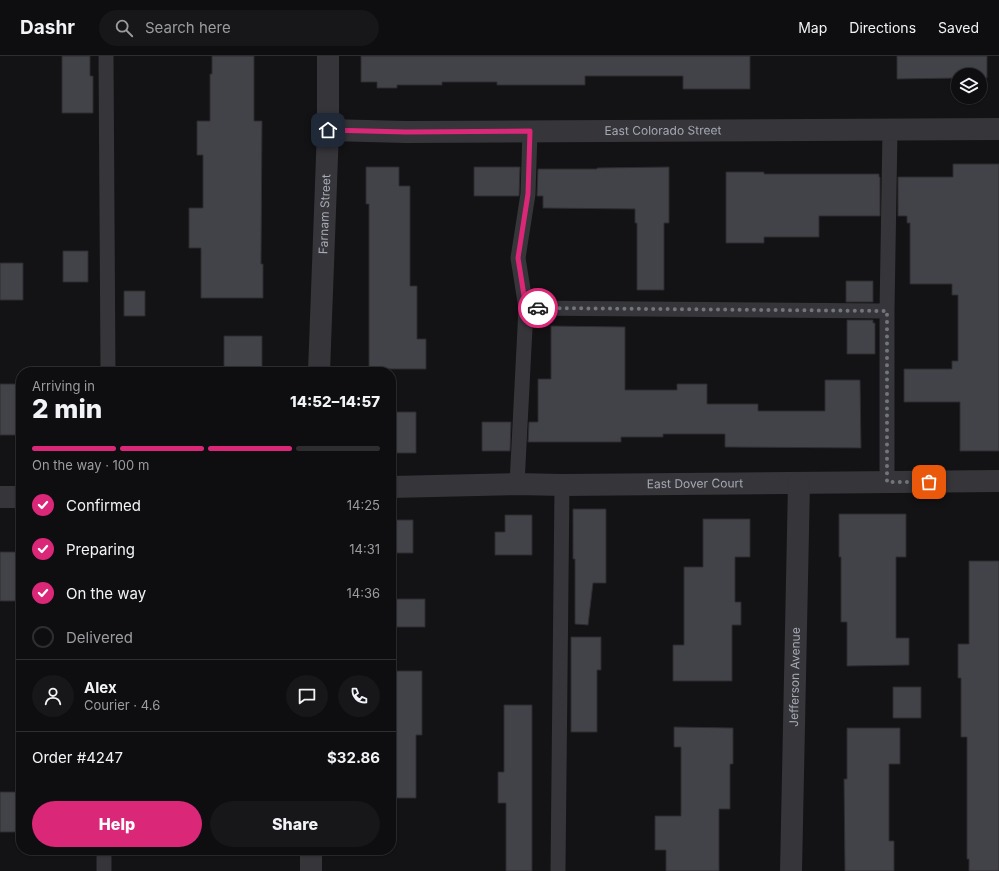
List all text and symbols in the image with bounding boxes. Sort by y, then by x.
search box [99,10,379,46]
text: Dashr [20,16,75,39]
icon: search [113,17,135,39]
text: Search here [145,18,231,37]
text: Map [798,19,827,36]
text: Directions [849,19,916,36]
text: Saved [938,19,979,36]
map controls [951,68,987,104]
button: layers [951,68,987,104]
pin [311,113,345,147]
icon: home [317,119,339,141]
street label: East Colorado Street [605,122,721,138]
street label: Farnam Street [315,174,333,254]
courier [518,288,558,328]
icon: car [527,297,549,319]
text: Arriving in [32,378,95,394]
text: 14:52–14:57 [290,392,380,411]
text: 2 min [32,393,102,424]
text: On the way · 100 m [32,457,149,473]
pin [912,465,946,499]
icon: bag [918,471,940,493]
street label: East Dover Court [647,475,743,491]
icon: check [32,494,54,516]
text: Confirmed [66,496,141,515]
text: 14:25 [347,497,380,513]
icon: check [32,538,54,560]
text: Preparing [66,540,135,559]
text: 14:31 [349,541,380,557]
icon: check [32,582,54,604]
text: On the way [66,584,146,603]
text: 14:36 [346,585,380,601]
street label: Jefferson Avenue [786,627,803,727]
text: Delivered [66,628,133,647]
button: person [32,675,74,717]
button: chat [286,675,328,717]
button: phone [338,675,380,717]
text: Alex [84,678,117,697]
text: Courier · 4.6 [84,697,160,713]
text: Order #4247 [32,748,123,767]
text: $32.86 [327,748,380,767]
button: Help [32,801,202,847]
button: Share [210,801,380,847]

